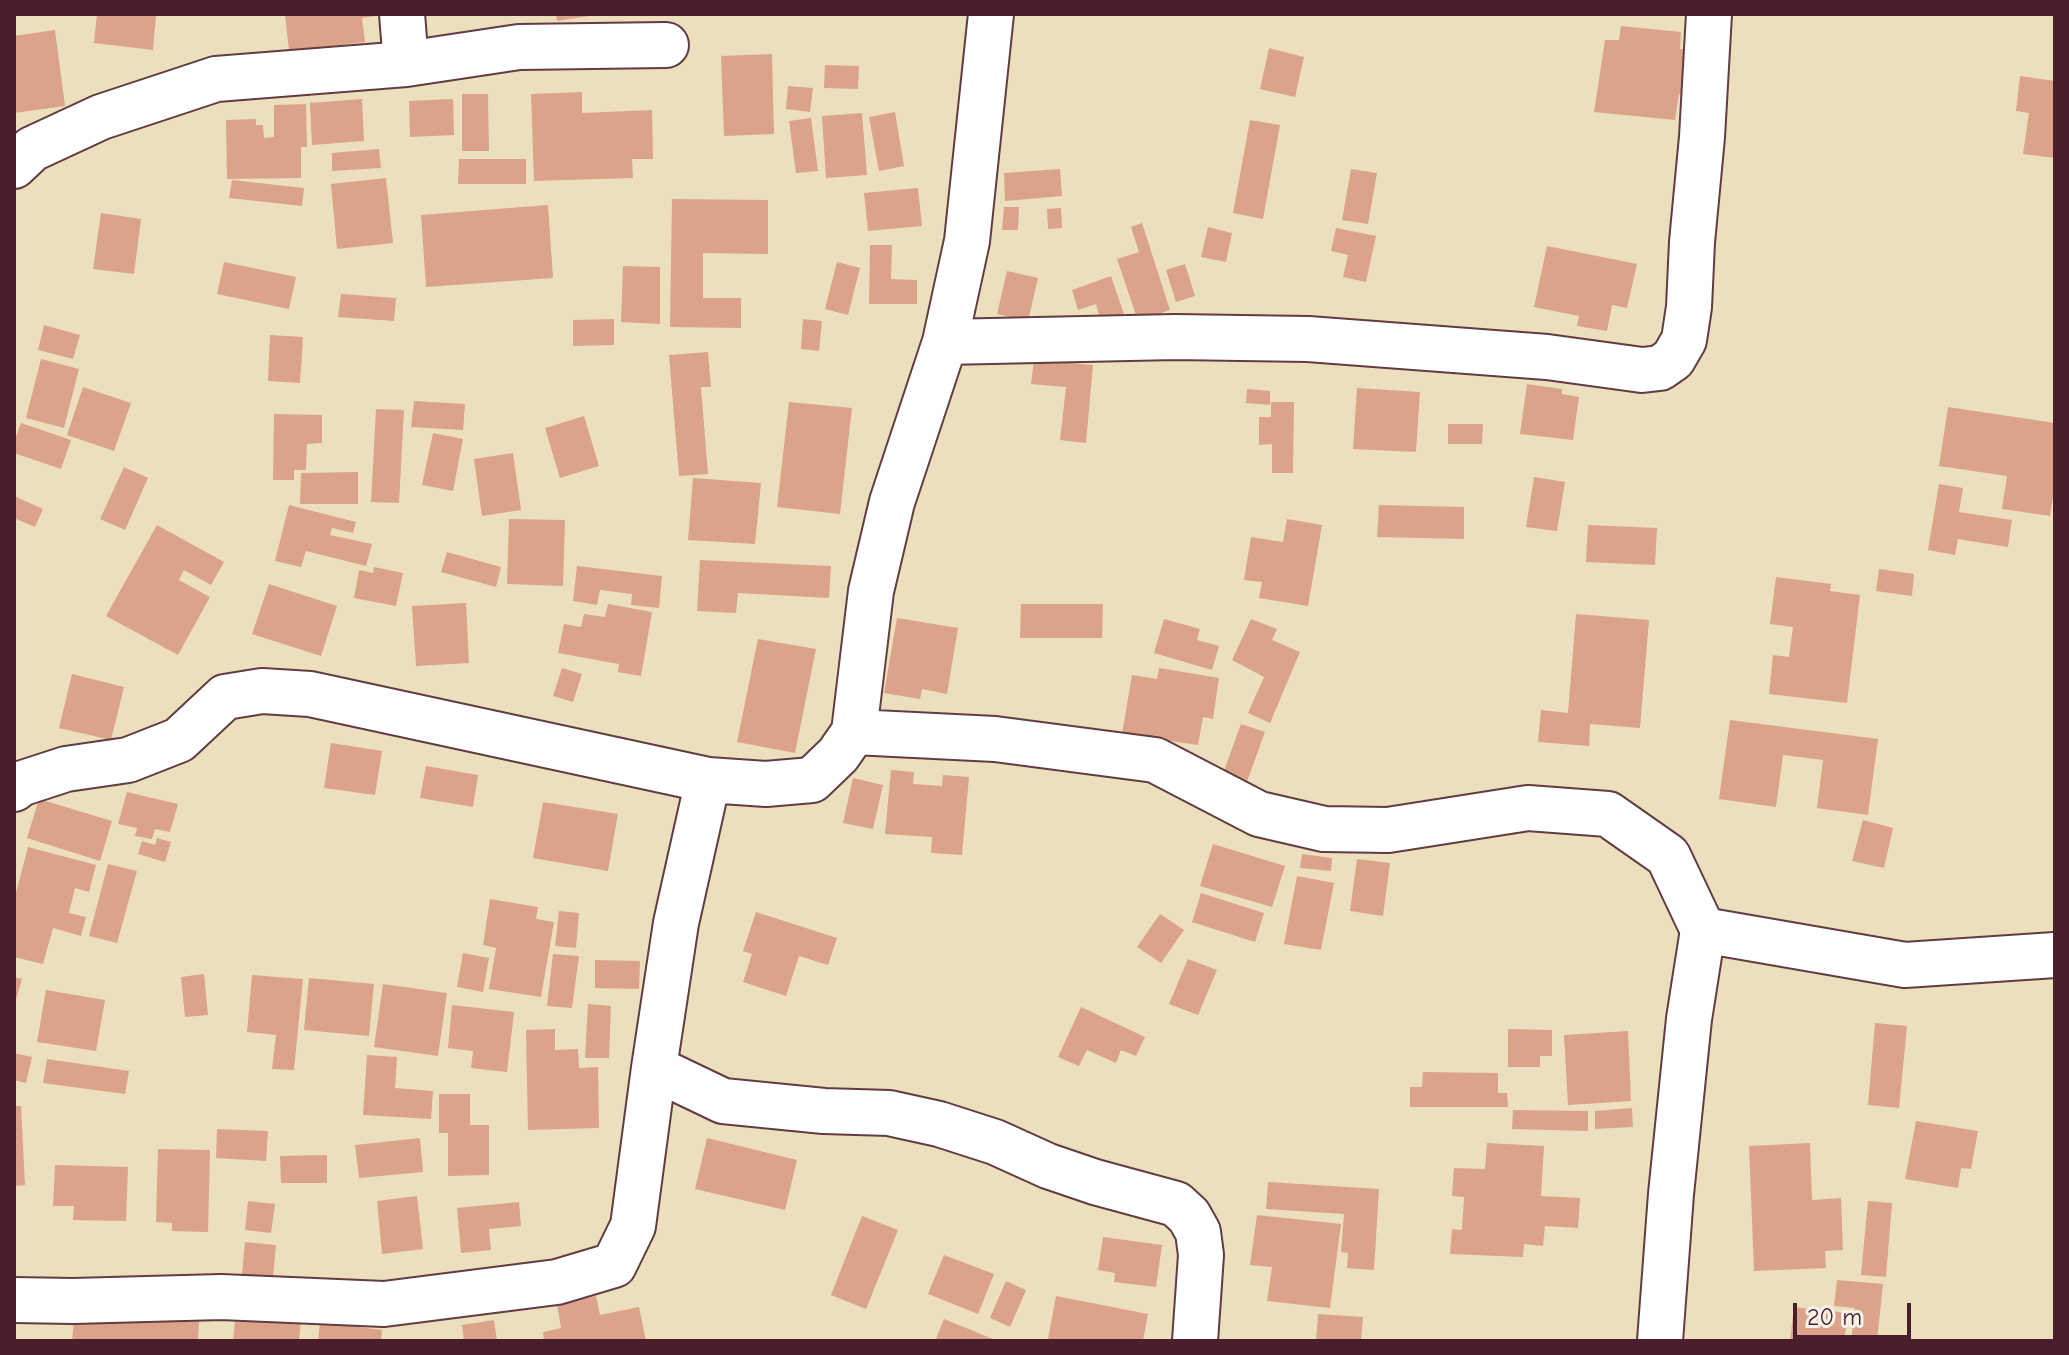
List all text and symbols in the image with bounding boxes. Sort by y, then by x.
scale bar [1797,1287,1915,1337]
text: 20 m [1807,1303,1862,1331]

